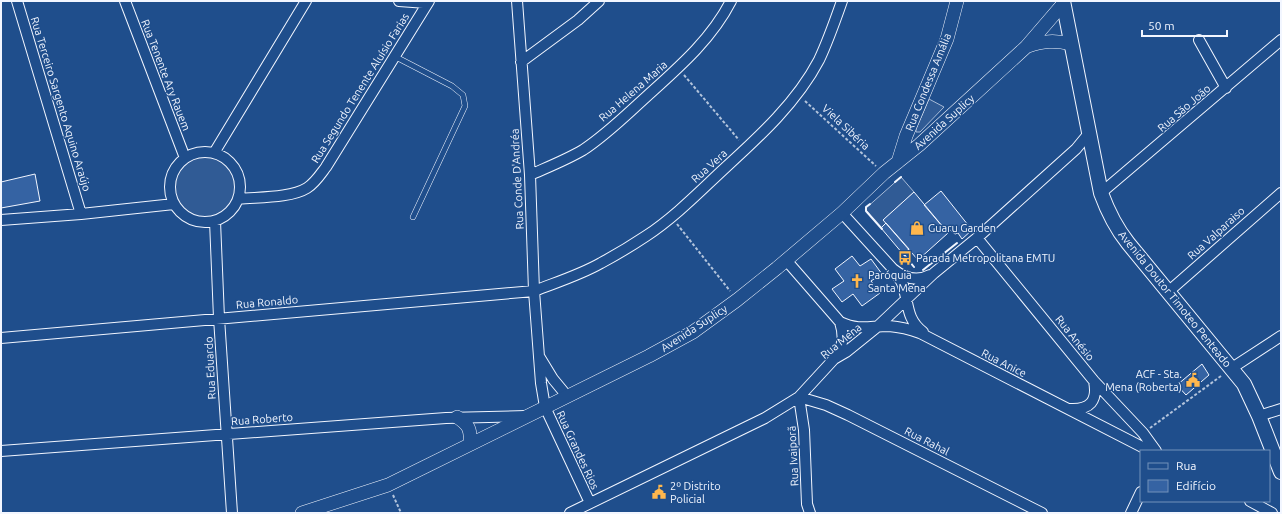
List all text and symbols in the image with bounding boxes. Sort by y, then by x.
street label: Rua Segundo Tenente Aluísio Farias [309,11,411,165]
scale bar [1142,12,1227,38]
street label: Rua Terceiro Sargento Aquino Araújo [29,15,93,193]
street label: Rua Tenente Ary Rauem [139,18,193,132]
text: 50 m [1148,19,1175,32]
street label: Rua Condessa Amália [903,31,953,133]
street label: Rua Helena Maria [597,58,669,124]
street label: Rua São João [1155,82,1213,134]
street label: Avenida Suplicy [912,91,977,152]
street label: Viela Sibéria [820,102,872,152]
street label: Rua Conde D'Andréa [508,128,526,230]
street label: Rua Vera [689,147,729,185]
street label: Rua Valparaiso [1185,204,1247,262]
shop icon: Guaru Garden [909,220,925,236]
place label: Guaru Garden [928,222,996,234]
street label: Avenida Doutor Timoteo Penteado [1116,228,1234,370]
bus stop icon: Parada Metropolitana EMTU [897,250,913,266]
place label: Parada Metropolitana EMTU [916,252,1055,264]
place label: Paróquia Santa Mena [868,269,926,294]
church icon: Paróquia Santa Mena [849,273,865,289]
street label: Rua Ronaldo [235,293,299,311]
street label: Avenida Suplicy [659,302,730,354]
street label: Rua Anésio [1053,313,1097,363]
street label: Rua Mena [818,321,864,361]
street label: Rua Eduardo [202,336,218,400]
street label: Rua Anice [980,347,1028,379]
place label: ACF - Sta. Mena (Roberta) [1105,368,1182,394]
public building icon: ACF - Sta. Mena (Roberta) [1185,372,1201,388]
street label: Rua Grandes Rios [555,409,602,491]
street label: Rua Roberto [231,411,293,427]
street label: Rua Ivaiporã [785,425,801,487]
street label: Rua Rahal [903,425,951,457]
legend [1140,450,1270,502]
text: Rua [1176,459,1197,472]
text: Edifício [1176,479,1216,492]
place label: 2º Distrito Policial [670,480,721,505]
public building icon: 2º Distrito Policial [651,484,667,500]

